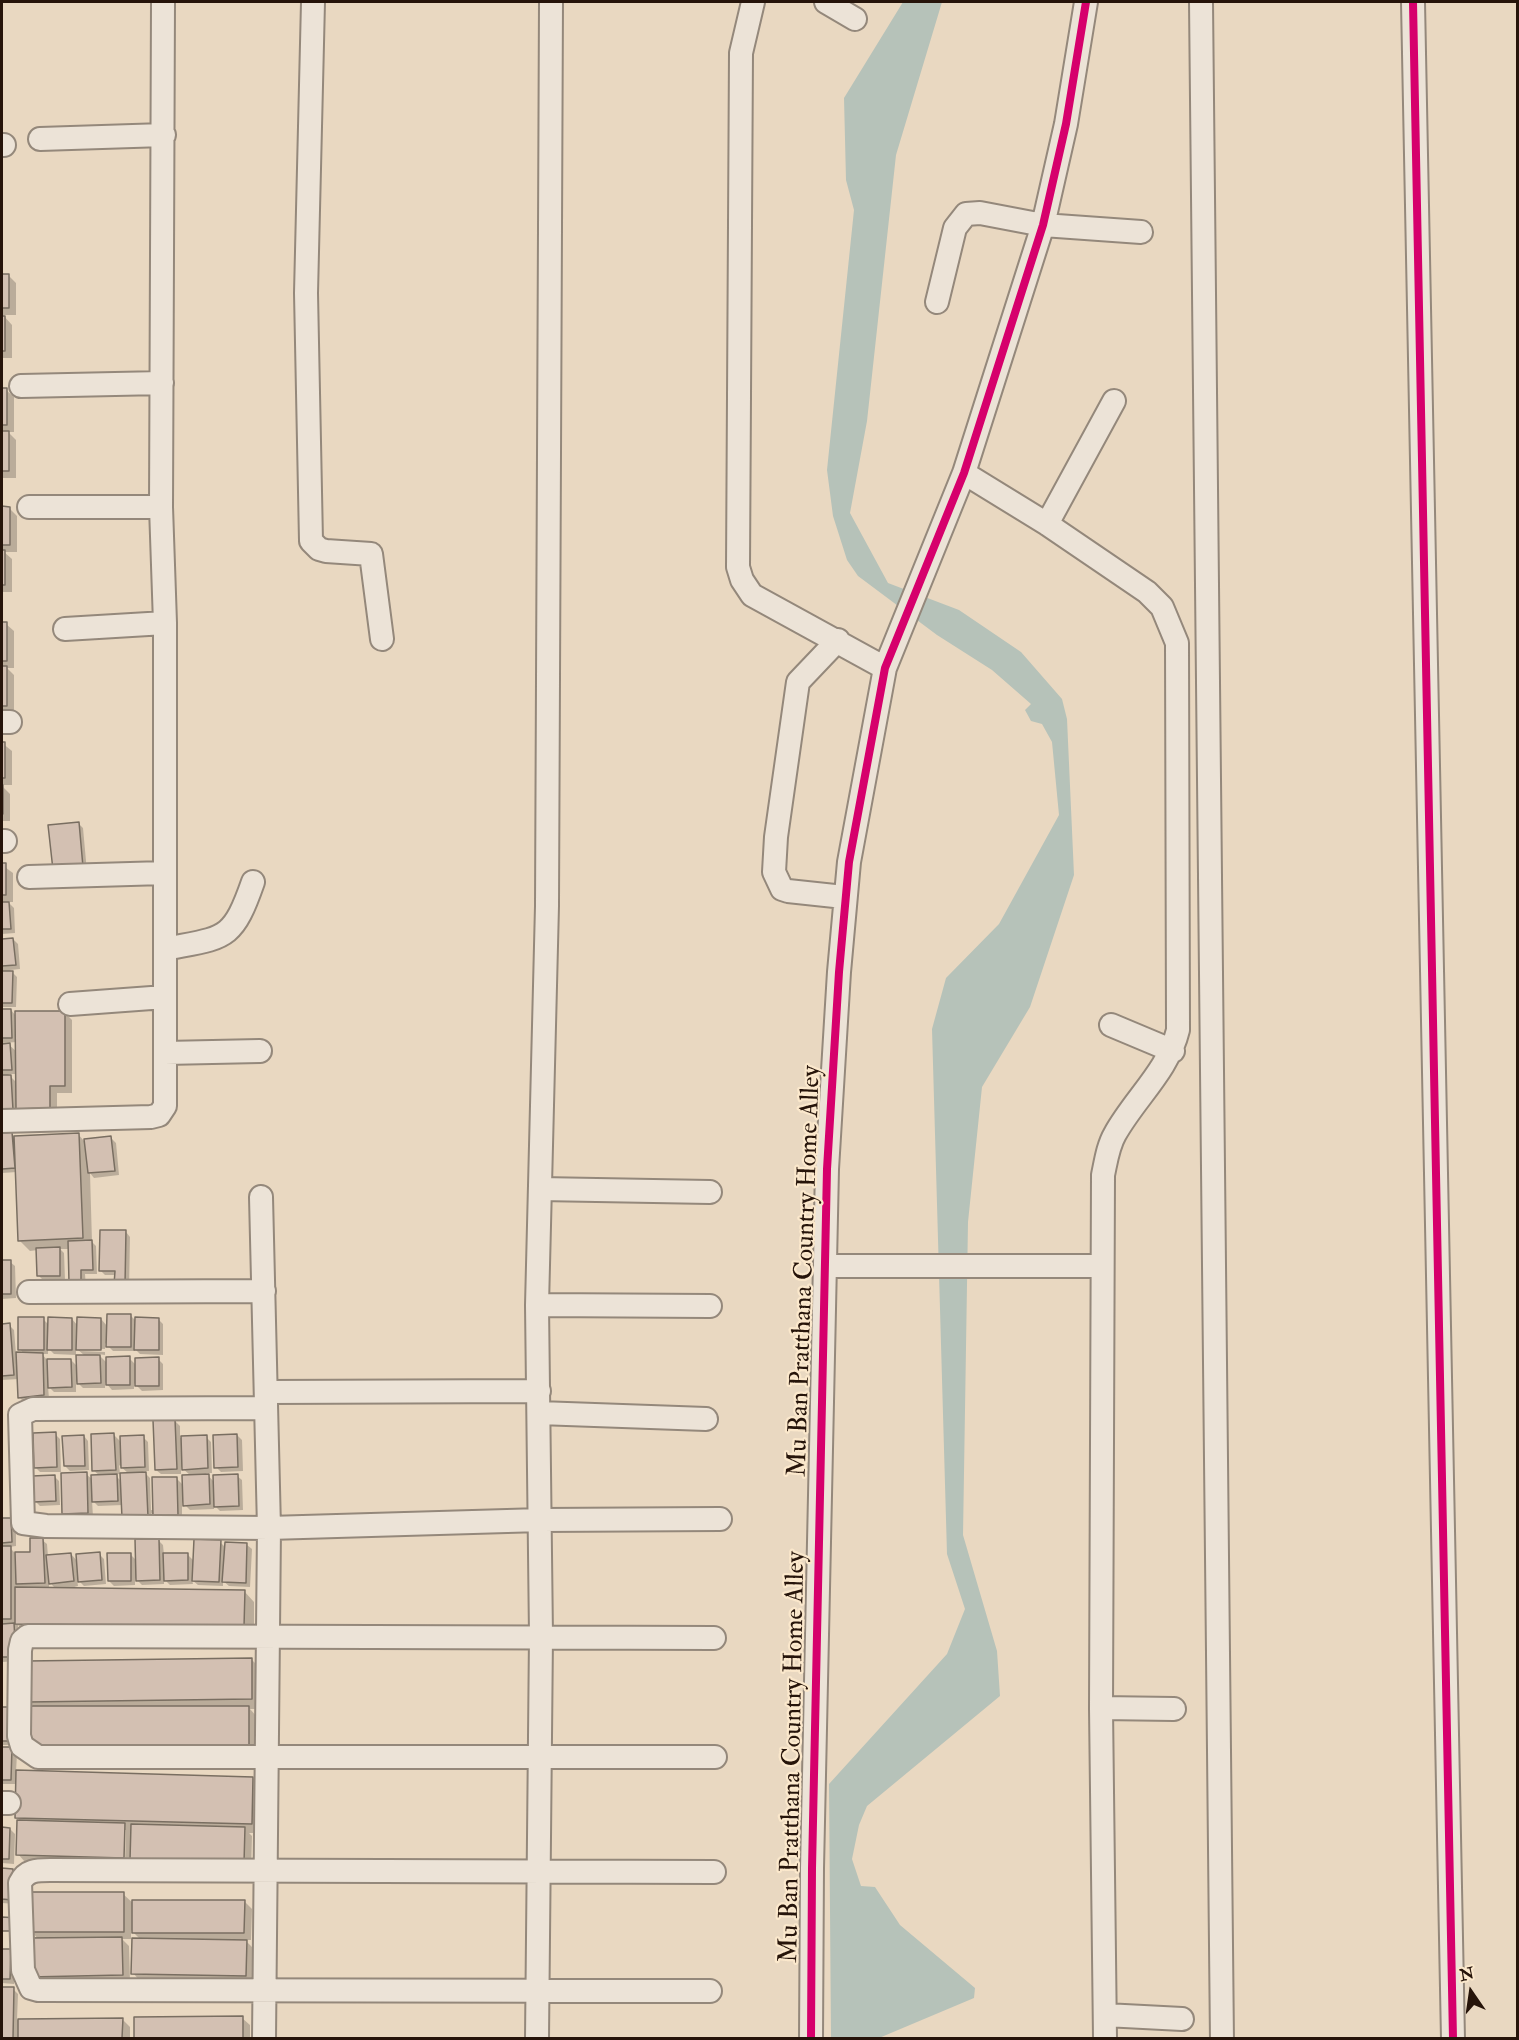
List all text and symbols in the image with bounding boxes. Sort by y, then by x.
street label: Mu Ban Pratthana Country Home Alley [783,1065,829,1477]
street label: Mu Ban Pratthana Country Home Alley [775,1551,813,1963]
north arrow [1441,1962,1501,2022]
text: N [1458,1963,1476,1986]

